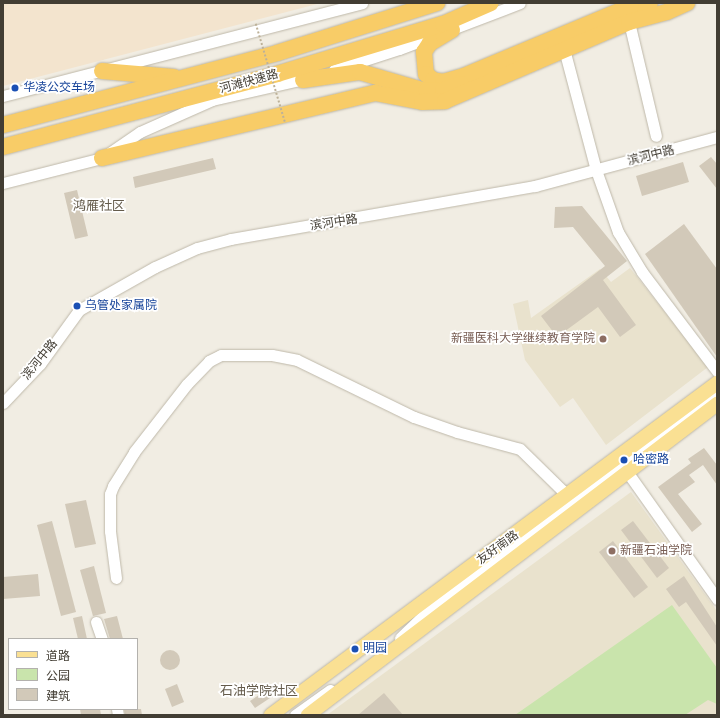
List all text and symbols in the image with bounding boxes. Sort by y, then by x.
street label: 河滩快速路 [218,67,280,97]
place label: 华凌公交车场 [23,81,95,95]
marker: 华凌公交车场 [10,83,20,93]
street label: 滨河中路 [626,143,676,169]
district label: 鸿雁社区 [73,198,125,214]
street label: 滨河中路 [309,212,359,234]
place label: 乌管处家属院 [85,299,157,313]
marker: 乌管处家属院 [72,301,82,311]
place label: 新疆医科大学继续教育学院 [451,332,595,346]
marker: 新疆医科大学继续教育学院 [598,334,608,344]
street label: 滨河中路 [19,337,61,383]
place label: 哈密路 [633,453,669,467]
marker: 哈密路 [618,454,630,466]
street label: 友好南路 [474,528,522,568]
place label: 新疆石油学院 [620,544,692,558]
marker: 新疆石油学院 [607,546,617,556]
legend [8,638,138,710]
place label: 明园 [363,642,387,656]
marker: 明园 [350,644,360,654]
text: 道路 [46,649,70,663]
text: 公园 [46,669,70,683]
district label: 石油学院社区 [220,683,298,699]
text: 建筑 [46,689,70,703]

